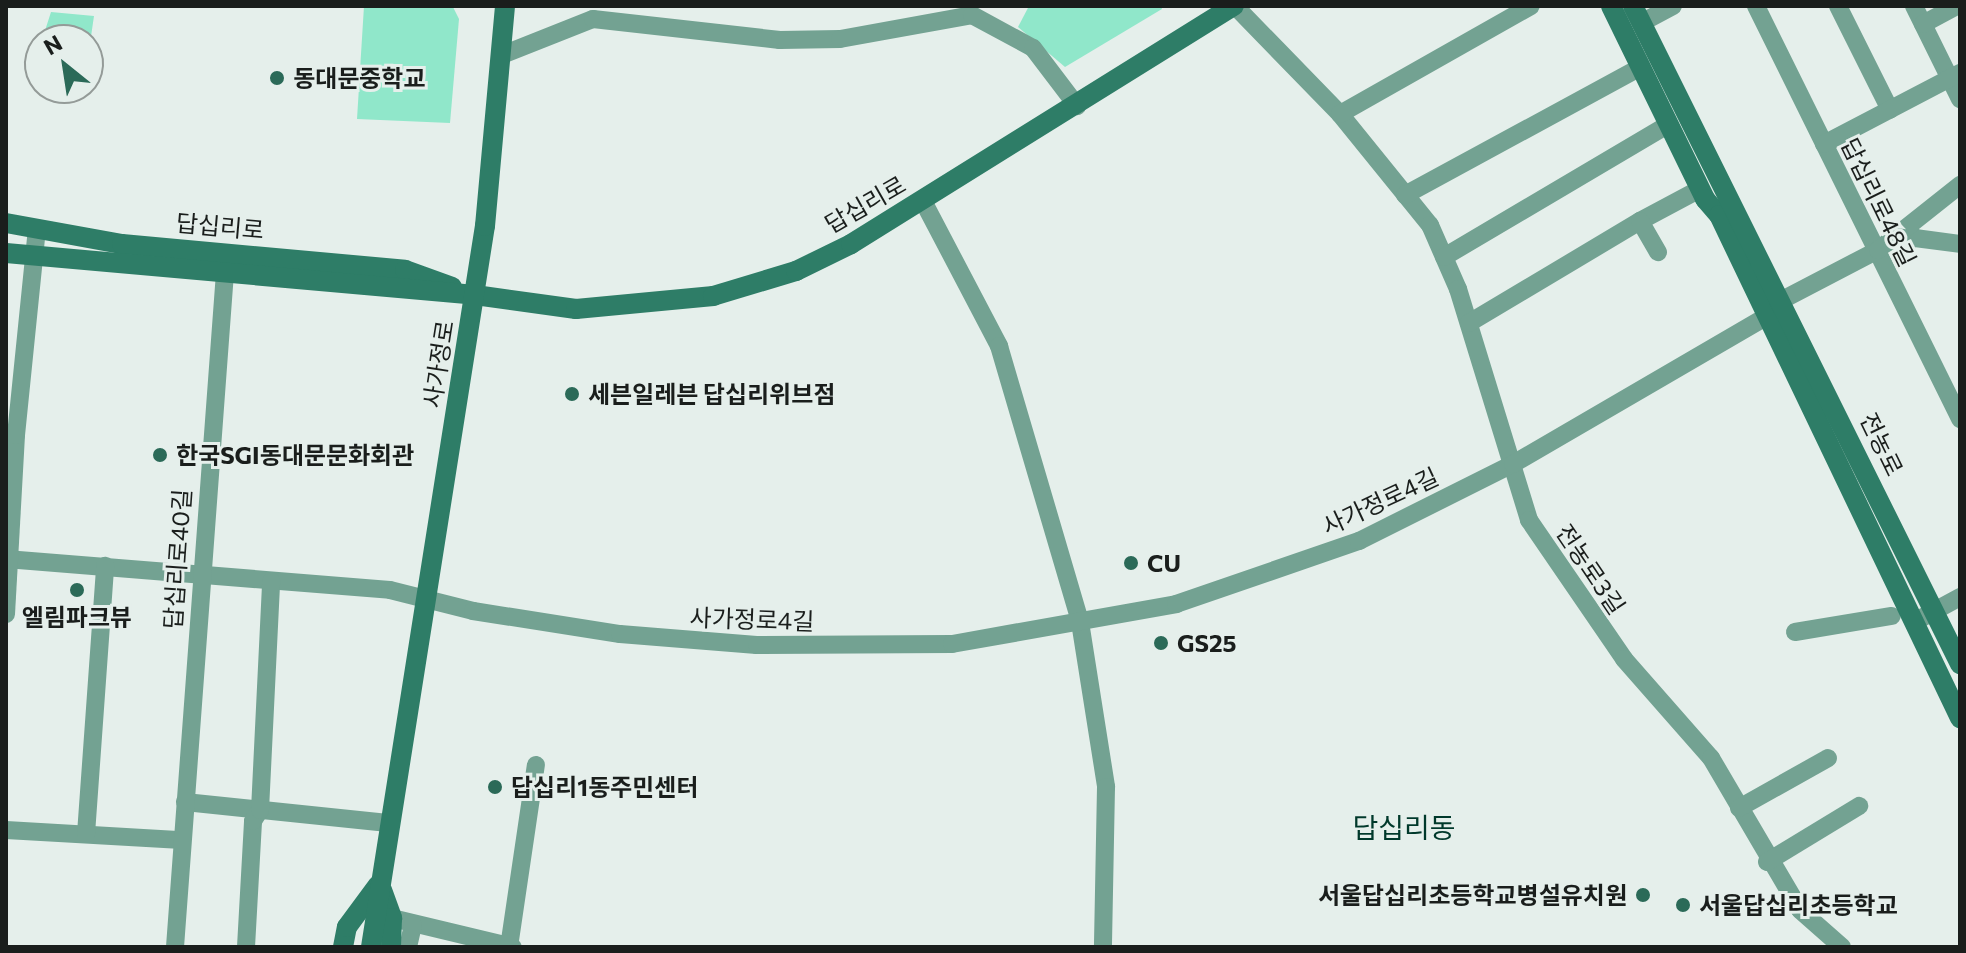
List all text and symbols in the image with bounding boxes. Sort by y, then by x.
north arrow [24,24,104,104]
text: N [39,29,67,60]
place label: 동대문중학교 [293,64,425,92]
marker: 동대문중학교 [268,69,286,87]
street label: 답십리로48길 [1836,133,1922,271]
street label: 답십리로 [820,169,910,239]
street label: 답십리로 [175,208,265,244]
street label: 사가정로 [417,318,459,410]
place label: 세븐일레븐 답십리위브점 [588,380,835,408]
marker: 세븐일레븐 답십리위브점 [563,385,581,403]
street label: 전농로 [1855,408,1909,480]
place label: 한국SGI동대문문화회관 [176,441,414,469]
marker: 한국SGI동대문문화회관 [151,446,169,464]
street label: 사가정로4길 [1317,462,1443,540]
street label: 답십리로40길 [158,488,196,630]
street label: 전농로3길 [1551,519,1631,619]
place label: CU [1147,549,1181,577]
marker: CU [1122,554,1140,572]
marker: 엘림파크뷰 [68,581,86,599]
street label: 사가정로4길 [689,602,815,636]
place label: 엘림파크뷰 [22,603,132,631]
place label: GS25 [1177,629,1237,657]
marker: GS25 [1152,634,1170,652]
place label: 답십리1동주민센터 [511,773,698,801]
marker: 답십리1동주민센터 [486,778,504,796]
district label: 답십리동 [1352,810,1456,844]
place label: 서울답십리초등학교병설유치원 [1318,881,1627,909]
marker: 서울답십리초등학교병설유치원 [1634,886,1652,904]
place label: 서울답십리초등학교 [1699,891,1898,919]
marker: 서울답십리초등학교 [1674,896,1692,914]

